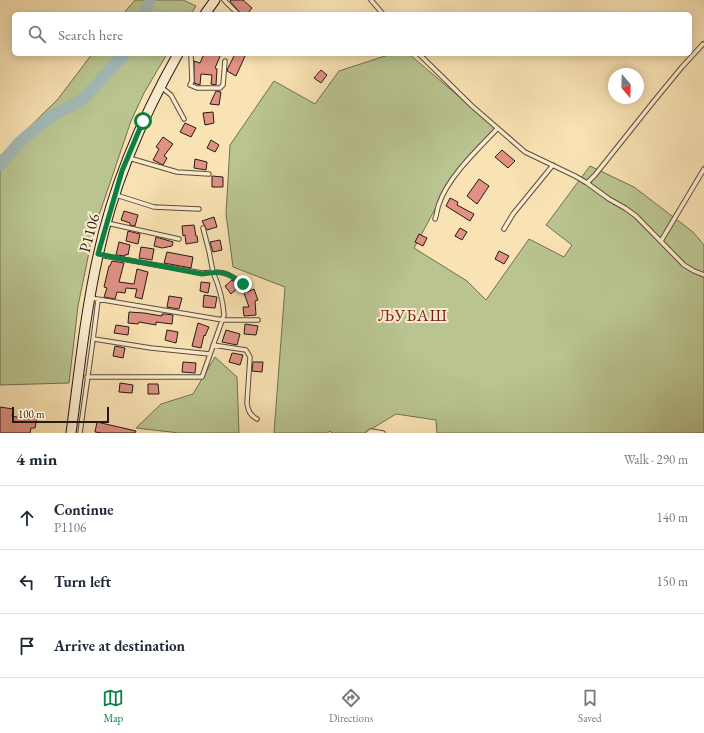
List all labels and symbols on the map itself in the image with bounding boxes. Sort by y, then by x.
north arrow [608,68,644,104]
route start [134,112,152,130]
street label: P1106 [74,211,104,255]
route end [234,275,252,293]
district label: ЉУБАШ [378,304,448,326]
scale bar [12,405,109,424]

